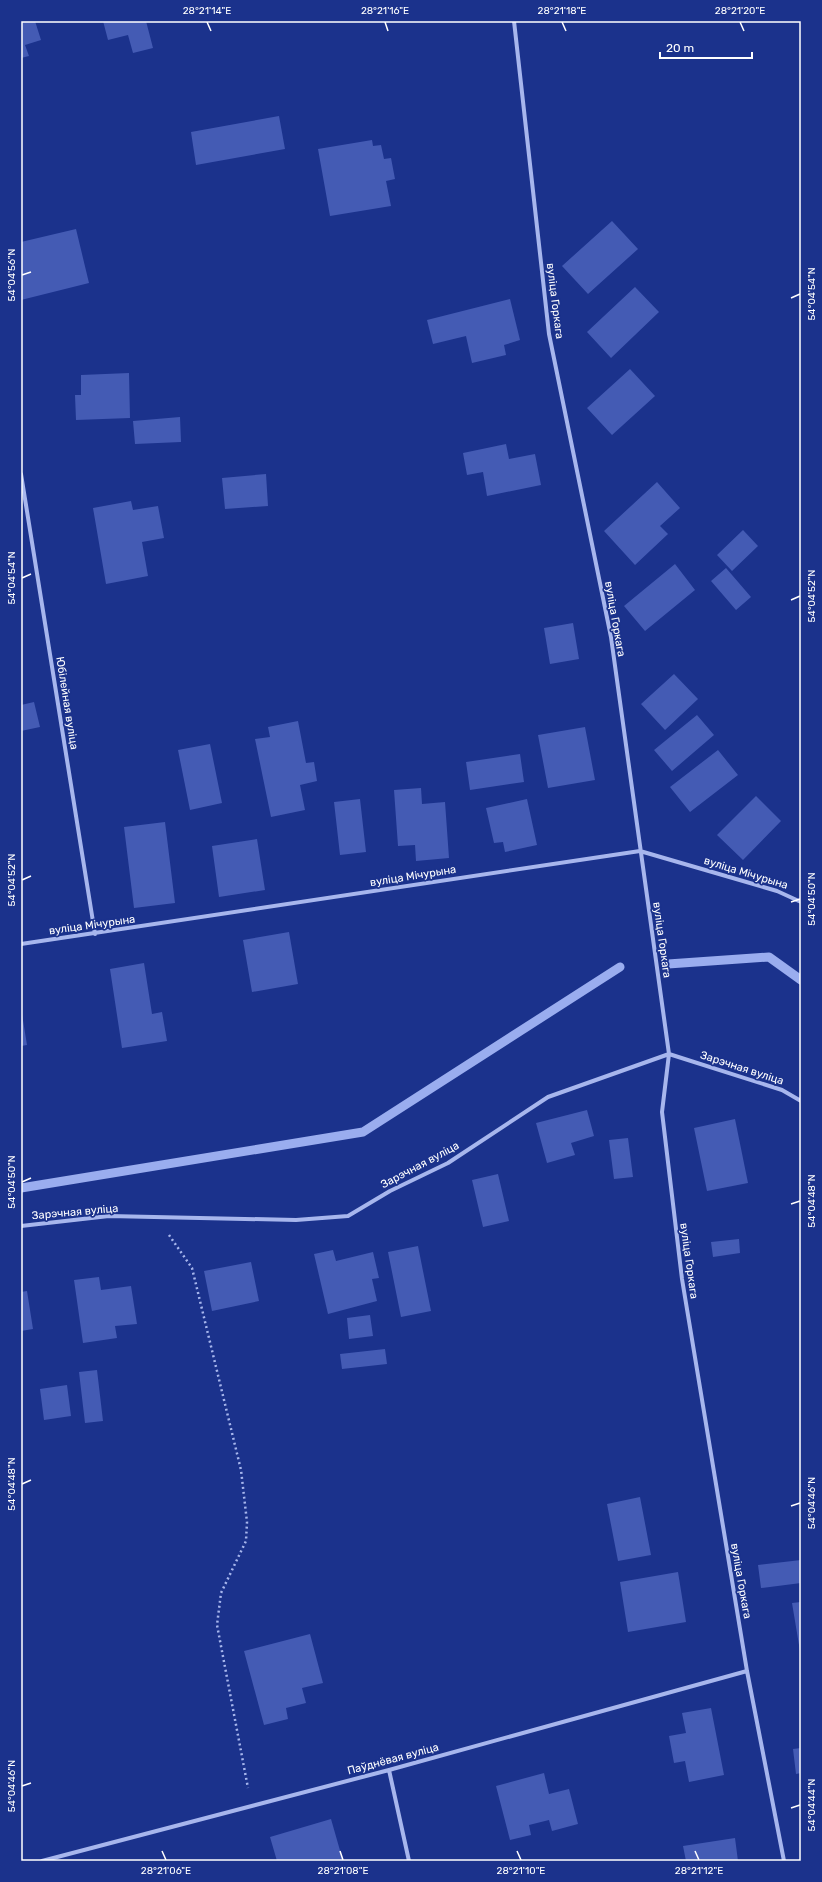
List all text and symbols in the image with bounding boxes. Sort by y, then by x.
text: 28°21'14"E [183,5,231,17]
text: 28°21'16"E [361,5,409,17]
text: 28°21'18"E [538,5,586,17]
text: 28°21'20"E [715,5,765,17]
scale bar [660,34,752,60]
text: 20 m [666,41,694,55]
text: 54°04'56"N [6,249,18,301]
street label: вуліца Горкага [544,262,566,340]
text: 54°04'54"N [806,267,818,321]
text: 54°04'54"N [6,551,18,605]
text: 54°04'52"N [806,569,818,623]
street label: вуліца Горкага [602,580,628,658]
street label: Юбілейная вуліца [53,656,81,750]
text: 54°04'52"N [6,853,18,907]
street label: вуліца Мічурына [702,854,790,892]
street label: вуліца Мічурына [369,863,457,889]
text: 54°04'50"N [806,872,818,926]
street label: вуліца Горкага [650,901,674,979]
street label: вуліца Мічурына [48,913,136,937]
street label: Зарэчная вуліца [699,1048,785,1088]
street label: Зарэчная вуліца [379,1139,461,1191]
text: 54°04'50"N [6,1155,18,1209]
text: 54°04'48"N [806,1174,818,1228]
street label: Зарэчная вуліца [31,1202,119,1222]
street label: вуліца Горкага [677,1222,701,1300]
text: 54°04'48"N [6,1457,18,1511]
text: 54°04'46"N [806,1477,818,1529]
street label: вуліца Горкага [728,1542,754,1620]
street label: Паўднёвая вуліца [346,1741,440,1777]
text: 54°04'46"N [6,1760,18,1812]
text: 54°04'44"N [806,1778,818,1831]
text: 28°21'06"E [141,1865,191,1877]
text: 28°21'08"E [318,1865,368,1877]
text: 28°21'10"E [497,1865,545,1877]
text: 28°21'12"E [675,1865,723,1877]

